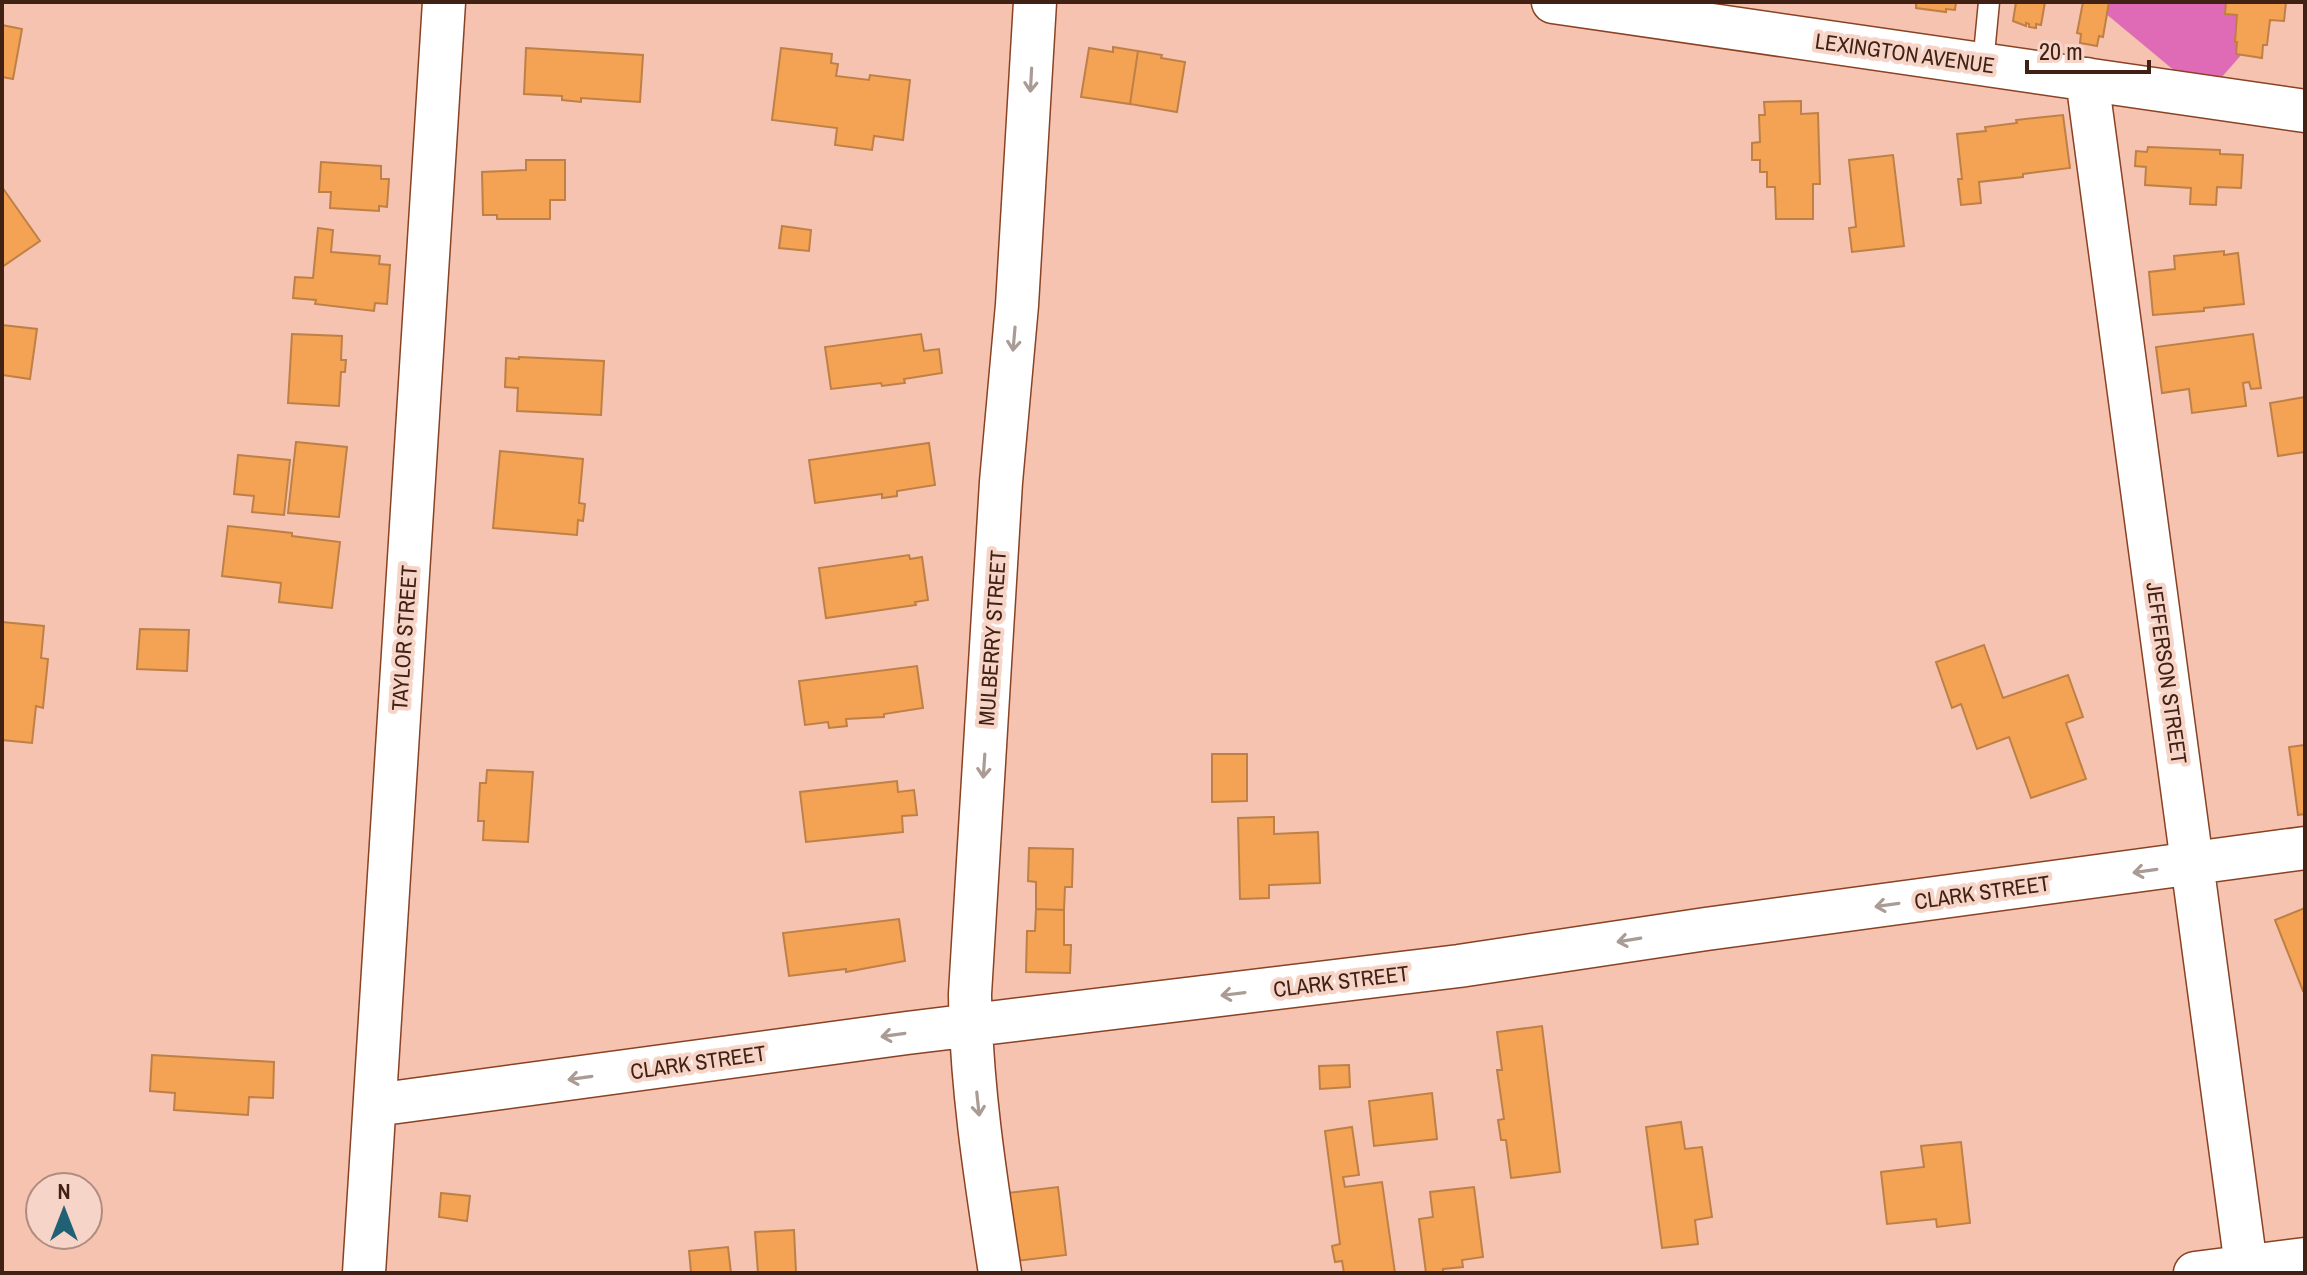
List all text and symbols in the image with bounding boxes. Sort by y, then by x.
scale bar [2027,24,2149,74]
street label: LEXINGTON AVENUE [1813,26,1997,80]
text: 20 m [2039,35,2083,67]
one-way arrow [1023,66,1038,93]
one-way arrow [1006,325,1021,352]
street label: MULBERRY STREET [971,549,1013,727]
street label: TAYLOR STREET [384,564,424,712]
street label: JEFFERSON STREET [2139,580,2195,766]
one-way arrow [976,752,991,779]
one-way arrow [2132,863,2158,878]
street label: CLARK STREET [1912,868,2052,916]
one-way arrow [1875,898,1900,913]
one-way arrow [1617,934,1642,949]
street label: CLARK STREET [1272,958,1410,1004]
one-way arrow [1221,987,1246,1002]
one-way arrow [881,1028,906,1043]
street label: CLARK STREET [628,1038,768,1086]
one-way arrow [568,1071,593,1086]
one-way arrow [971,1090,986,1117]
north arrow [24,1171,104,1251]
text: N [57,1176,71,1206]

